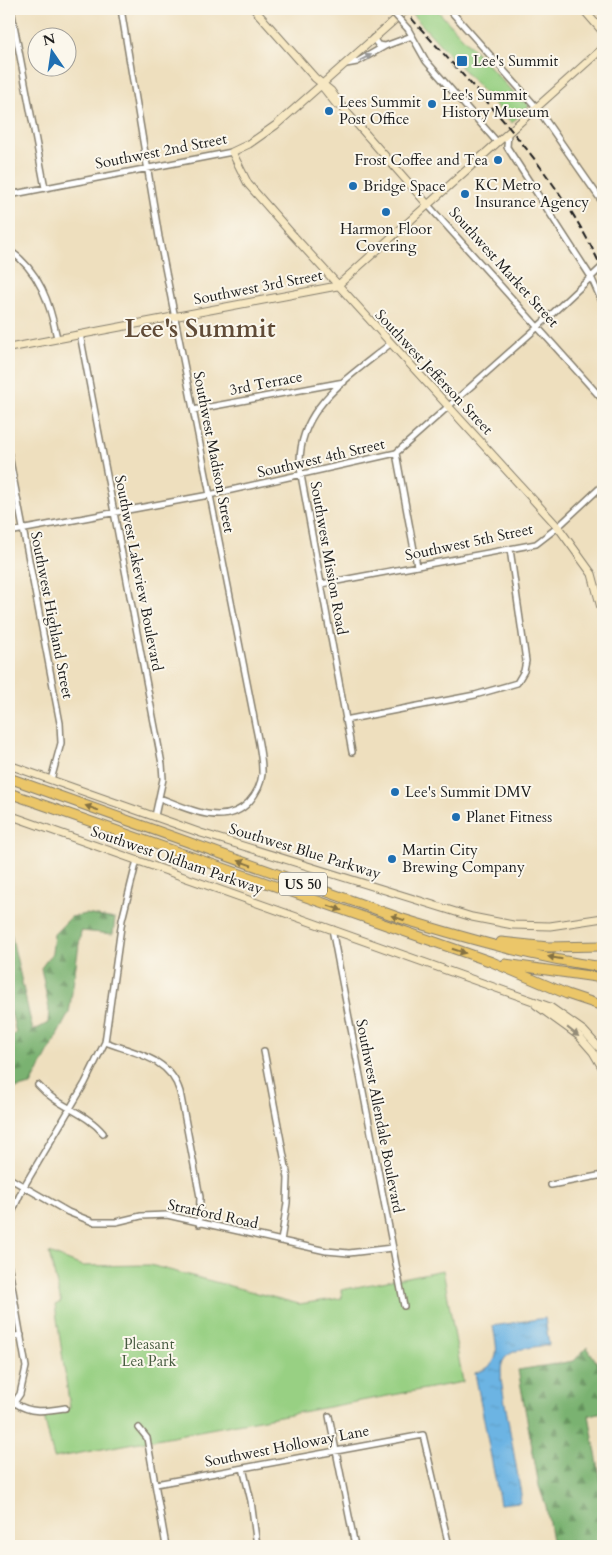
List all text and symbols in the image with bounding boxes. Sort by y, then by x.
north arrow [28,28,78,78]
text: N [41,29,57,50]
place label: Lee's Summit [473,51,558,71]
one-way arrow [358,54,372,62]
marker: Lee's Summit [455,54,469,68]
place label: Lee's Summit History Museum [442,85,549,122]
place label: Lees Summit Post Office [339,92,421,129]
marker: Lee's Summit History Museum [426,98,438,110]
marker: Lees Summit Post Office [323,105,335,117]
street label: Southwest 2nd Street [93,128,229,174]
place label: Frost Coffee and Tea [355,150,489,170]
marker: Frost Coffee and Tea [492,154,504,166]
place label: KC Metro Insurance Agency [475,175,589,212]
place label: Bridge Space [363,176,446,196]
marker: Bridge Space [347,180,359,192]
marker: KC Metro Insurance Agency [459,188,471,200]
street label: Southwest Market Street [445,203,564,332]
marker: Harmon Floor Covering [380,206,392,218]
place label: Harmon Floor Covering [340,219,432,256]
street label: Southwest 3rd Street [192,265,324,309]
street label: Southwest Jefferson Street [371,305,498,439]
district label: Lee's Summit [124,312,276,346]
street label: 3rd Terrace [228,366,304,400]
street label: Southwest Madison Street [189,370,240,535]
street label: Southwest 4th Street [255,434,387,482]
street label: Southwest Lakeview Boulevard [110,473,168,673]
street label: Southwest Mission Road [306,480,352,636]
street label: Southwest 5th Street [403,519,535,565]
street label: Southwest Highland Street [26,530,78,700]
place label: Lee's Summit DMV [405,782,532,802]
marker: Lee's Summit DMV [389,786,401,798]
one-way arrow [84,804,99,812]
place label: Planet Fitness [466,807,552,827]
marker: Planet Fitness [450,811,462,823]
street label: Southwest Blue Parkway [227,818,383,884]
street label: Southwest Oldham Parkway [88,821,266,899]
place label: Martin City Brewing Company [402,840,525,877]
marker: Martin City Brewing Company [386,853,398,865]
one-way arrow [237,859,252,867]
road number: US 50 [279,872,327,896]
one-way arrow [328,905,343,912]
one-way arrow [390,913,405,921]
one-way arrow [452,948,467,956]
one-way arrow [547,954,563,962]
street label: Southwest Allendale Boulevard [351,1017,409,1215]
one-way arrow [566,1026,579,1037]
street label: Stratford Road [166,1195,260,1233]
park label: Pleasant Lea Park [121,1334,177,1371]
street label: Southwest Holloway Lane [203,1420,371,1472]

